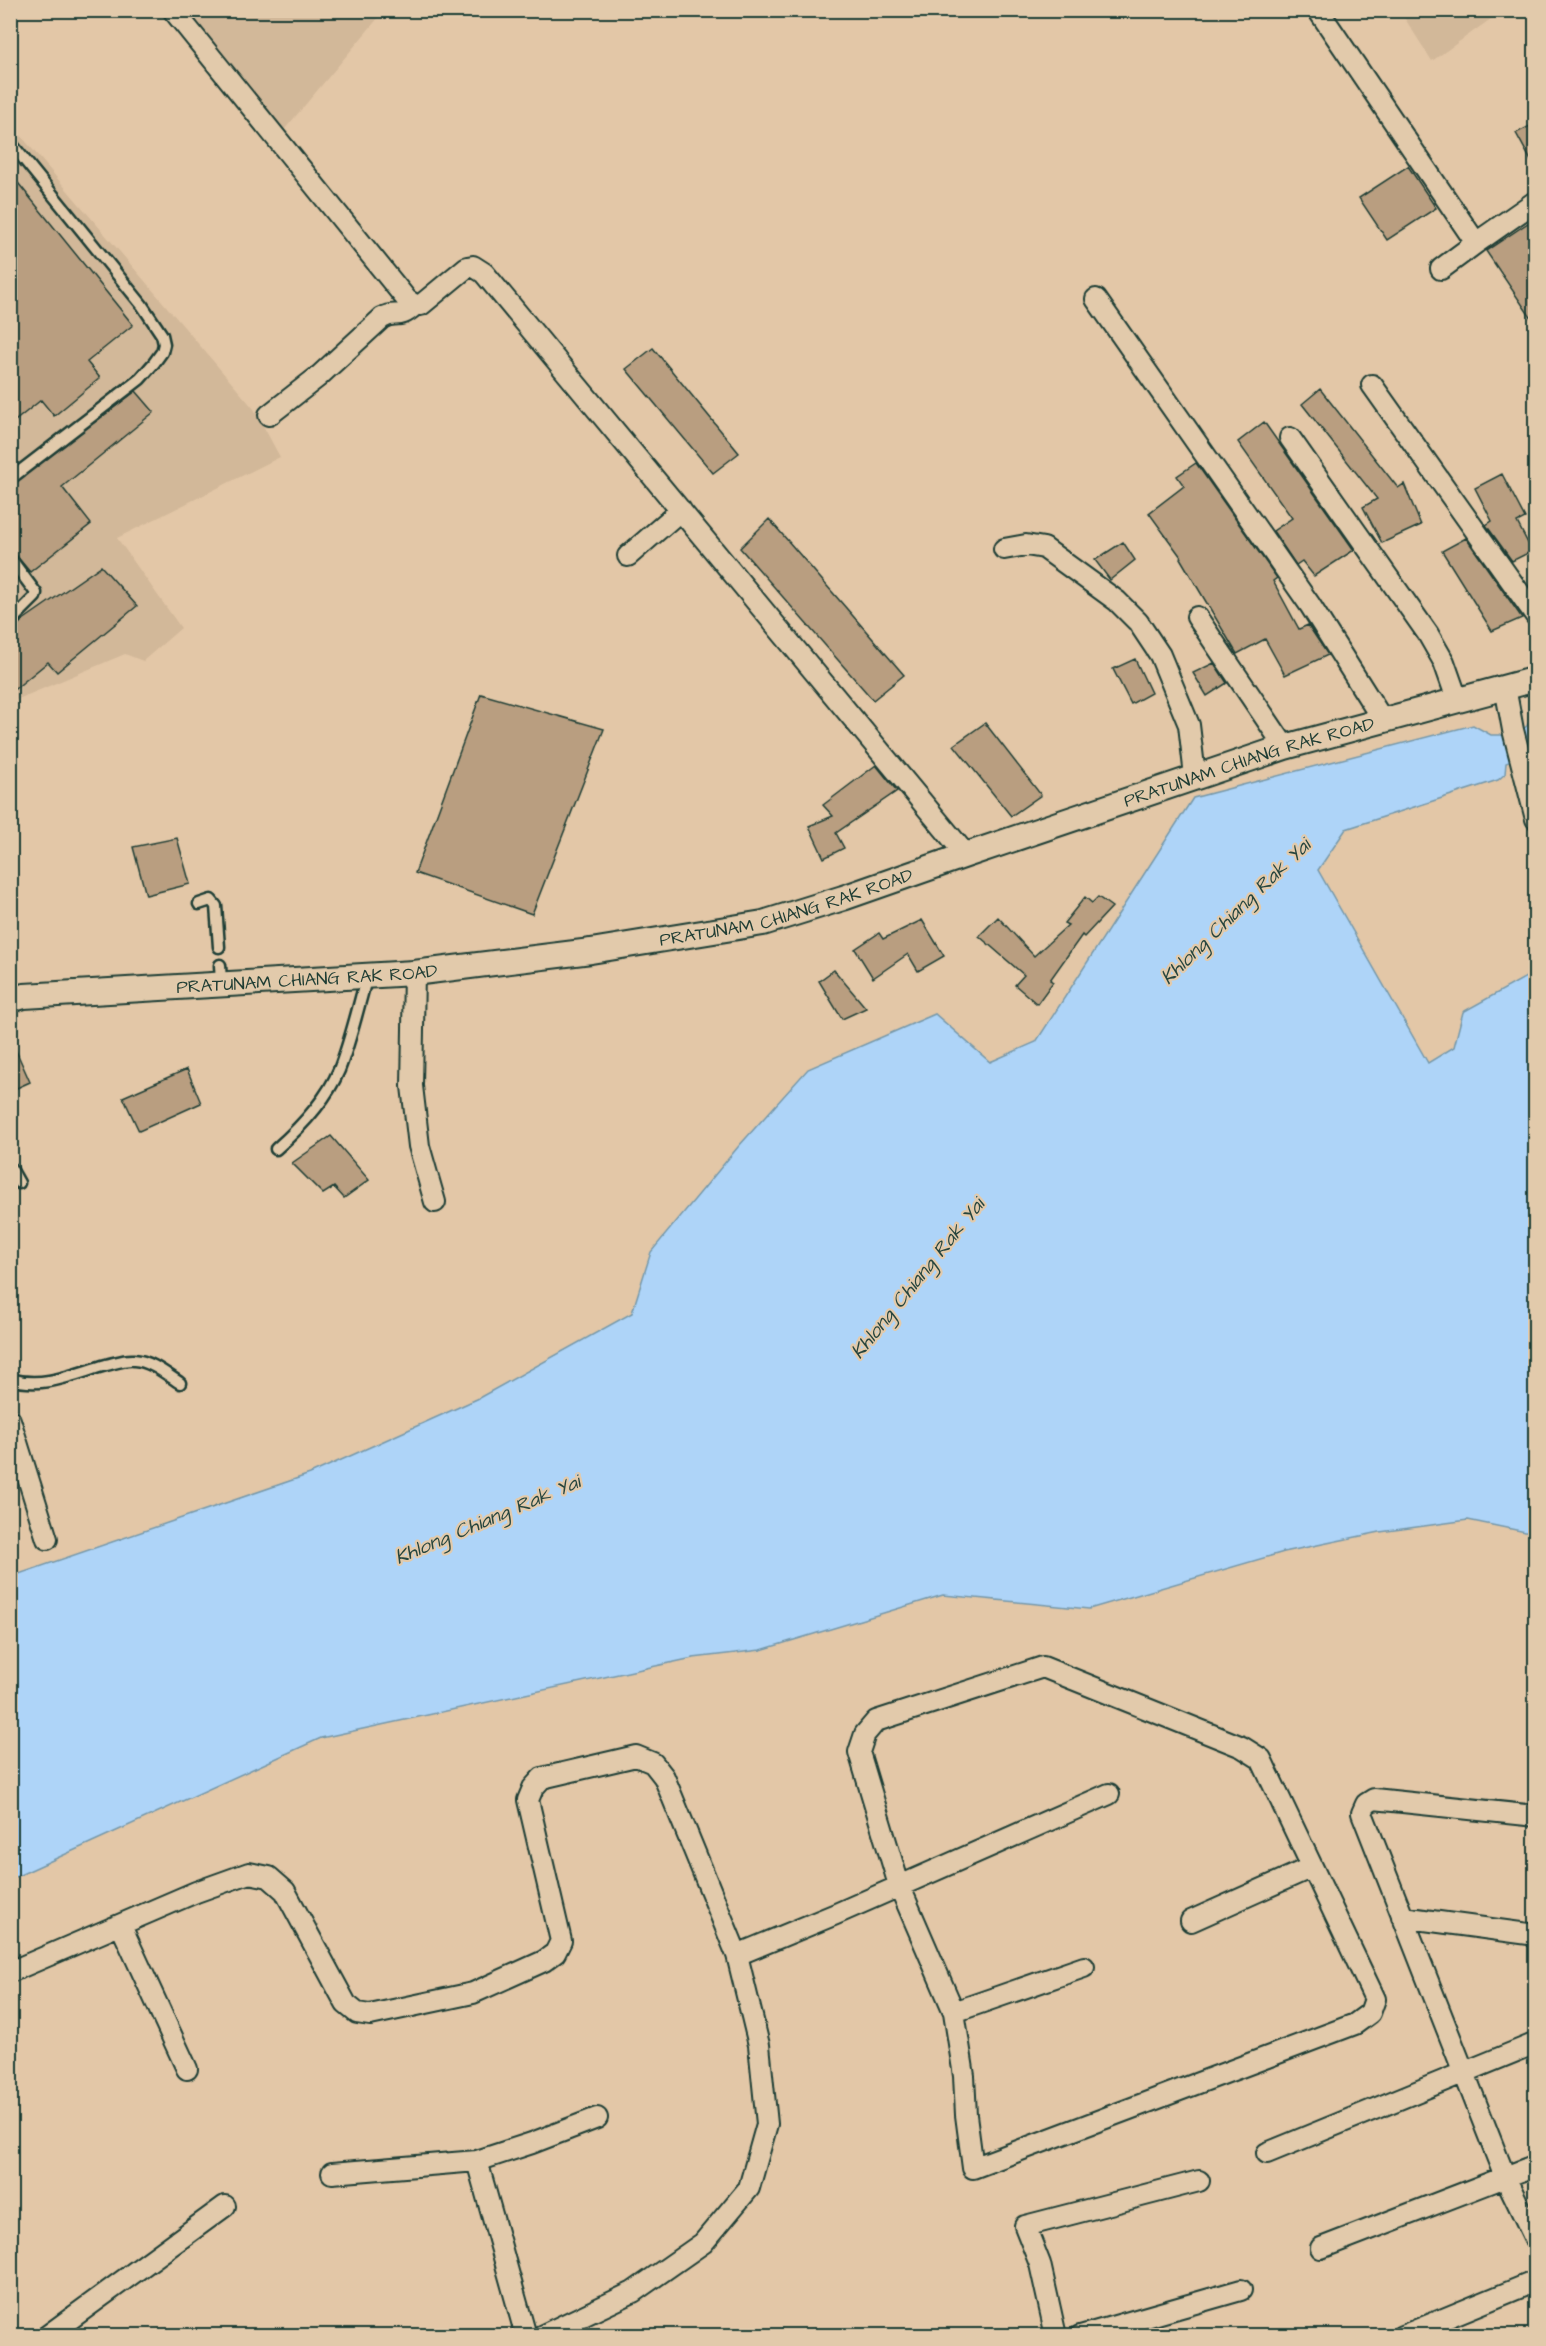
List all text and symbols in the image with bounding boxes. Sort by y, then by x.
street label: PRATUNAM CHIANG RAK ROAD [1121,711,1378,814]
water label: Khlong Chiang Rak Yai [1154,830,1320,992]
street label: PRATUNAM CHIANG RAK ROAD [658,862,917,953]
street label: PRATUNAM CHIANG RAK ROAD [176,958,439,1000]
water label: Khlong Chiang Rak Yai [844,1190,994,1365]
water label: Khlong Chiang Rak Yai [390,1467,588,1573]

